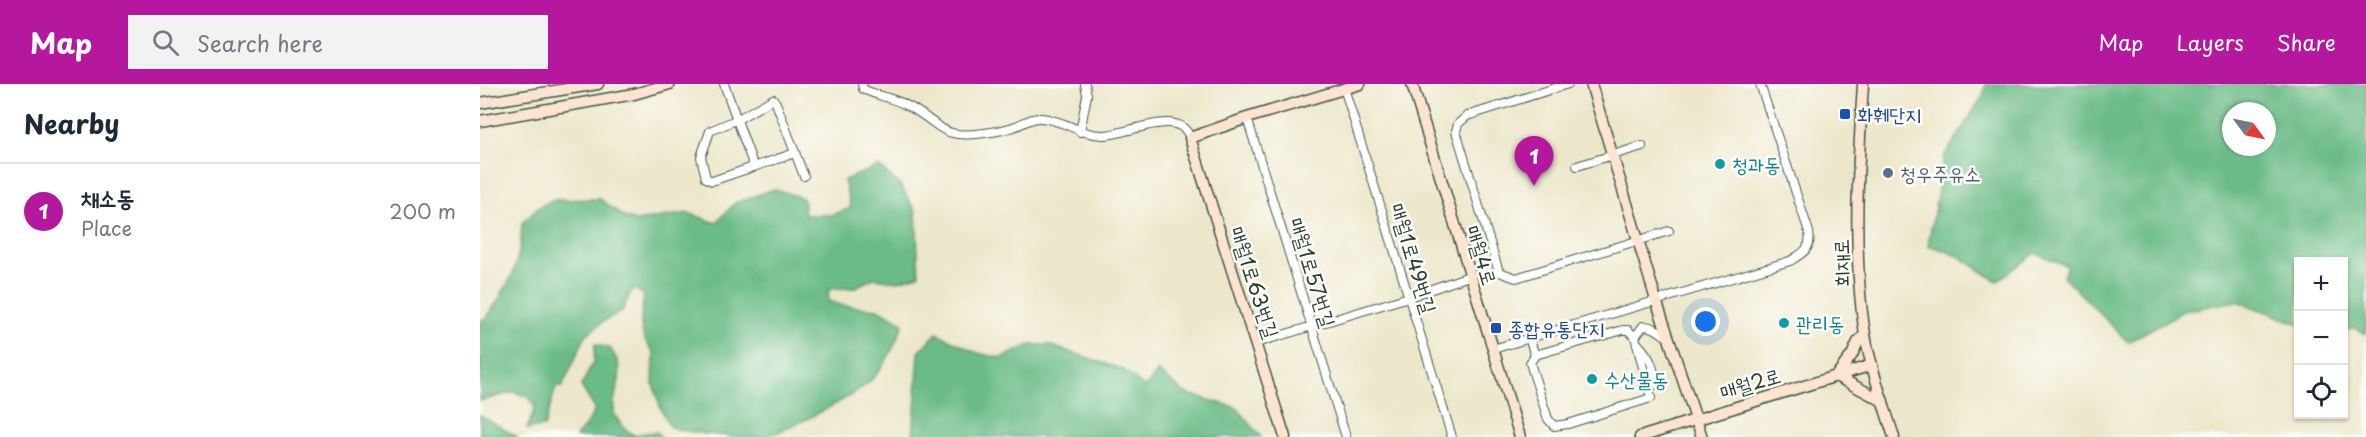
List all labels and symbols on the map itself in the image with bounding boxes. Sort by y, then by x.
place label: 화훼단지 [1857,99,1921,129]
north arrow [2222,102,2276,156]
marker: 화훼단지 [1838,107,1852,121]
pin: 1 [1514,136,1554,186]
place label: 청과동 [1732,149,1780,179]
marker: 청과동 [1713,157,1727,171]
place label: 청우주유소 [1900,158,1980,188]
marker: 청우주유소 [1881,166,1895,180]
street label: 매월1로49번길 [1383,199,1445,317]
street label: 매월1로57번길 [1282,213,1344,331]
street label: 매월4로 [1459,221,1505,289]
street label: 매월1로63번길 [1223,222,1287,342]
street label: 회재로 [1825,238,1857,288]
your location [1691,307,1720,336]
place label: 관리동 [1796,308,1844,338]
place label: 종합유통단지 [1508,313,1605,343]
marker: 관리동 [1777,316,1791,330]
marker: 종합유통단지 [1489,321,1503,335]
street label: 매월2로 [1716,360,1784,406]
place label: 수산물동 [1604,364,1668,394]
marker: 수산물동 [1585,372,1599,386]

